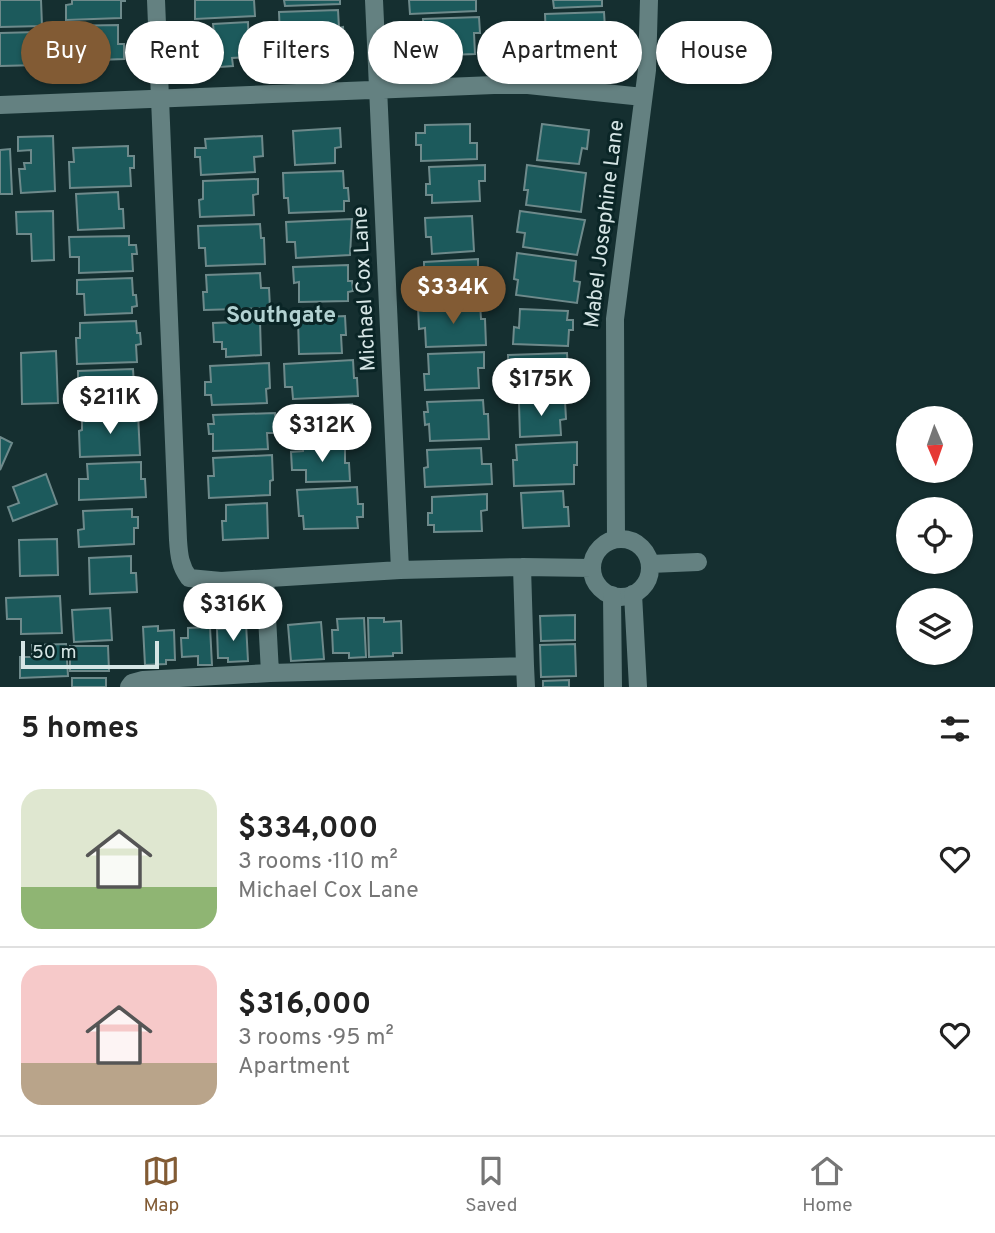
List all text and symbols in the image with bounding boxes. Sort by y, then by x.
chip: Buy [21,21,111,84]
chip: Rent [125,21,224,84]
chip: Filters [238,21,354,84]
chip: New [368,21,463,84]
chip: Apartment [477,21,642,84]
chip: House [656,21,772,84]
street label: Mabel Josephine Lane [579,119,631,329]
street label: Michael Cox Lane [347,206,383,372]
pin: $334K [404,266,502,326]
text: $334K [417,274,489,303]
district label: Southgate [226,302,336,331]
pin: $175K [492,358,590,418]
text: $175K [508,366,574,395]
pin: $211K [61,376,159,436]
text: $211K [79,384,141,413]
pin: $312K [273,405,371,464]
north arrow [896,406,973,483]
map controls [896,406,973,665]
text: $312K [288,412,356,441]
button: locate [896,497,973,574]
pin: $316K [184,584,282,643]
button: layers [896,588,973,665]
text: $316K [199,591,267,620]
scale bar [21,638,159,670]
text: 50 m [32,641,77,665]
icon: filters [936,710,974,748]
text: 5 homes [21,711,139,748]
text: $334,000 [238,811,378,848]
icon: home [77,817,161,901]
icon: heart [936,840,974,878]
text: 3 rooms · 110 m² [238,848,398,877]
text: Michael Cox Lane [238,877,419,906]
text: $316,000 [238,987,371,1024]
icon: home [77,993,161,1077]
icon: heart [936,1016,974,1054]
text: 3 rooms · 95 m² [238,1024,394,1053]
text: Apartment [238,1053,350,1082]
tab: Map [142,1152,180,1218]
tab: Saved [465,1152,517,1218]
tab: Home [802,1152,853,1218]

